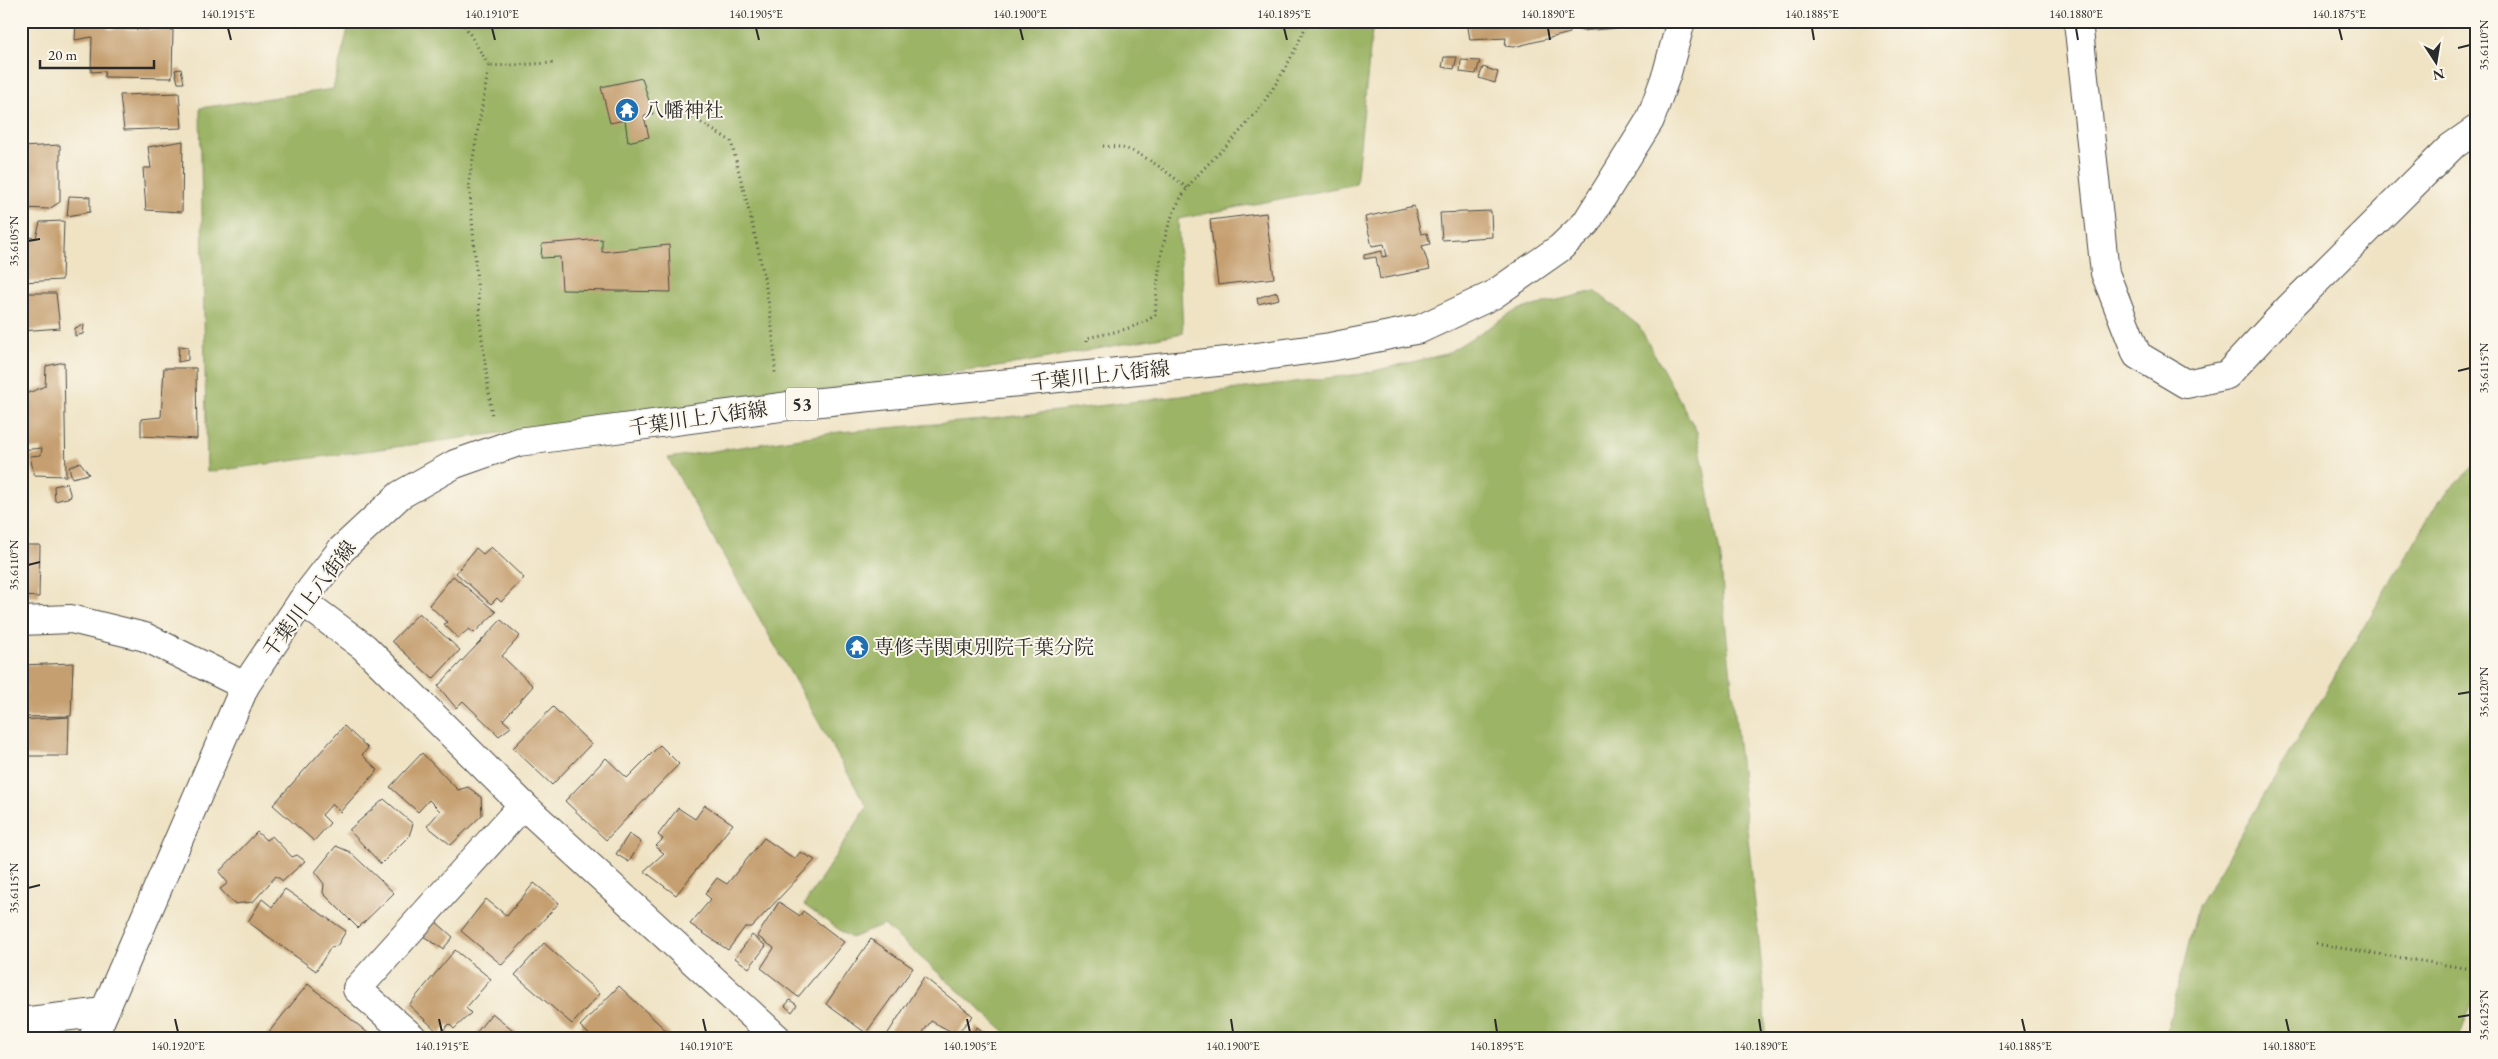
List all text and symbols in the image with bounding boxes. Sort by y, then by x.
text: 140.1915°E [201,6,255,22]
text: 140.1910°E [465,6,519,22]
text: 140.1905°E [729,6,783,22]
text: 140.1900°E [993,6,1047,22]
text: 140.1895°E [1257,6,1311,22]
text: 140.1890°E [1521,6,1575,22]
text: 140.1885°E [1785,6,1839,22]
text: 140.1880°E [2049,6,2103,22]
text: 140.1875°E [2312,6,2366,22]
text: 35.6110°N [2476,19,2492,70]
scale bar [40,38,154,70]
north arrow [2410,38,2460,88]
text: 20 m [48,45,77,64]
text: N [2431,65,2446,85]
temple icon: 八幡神社 [614,97,640,123]
place label: 八幡神社 [644,97,724,123]
text: 35.6105°N [6,215,22,266]
text: 35.6115°N [2476,342,2492,393]
street label: 千葉川上八街線 [1029,355,1171,395]
road number: 53 [786,388,818,420]
street label: 千葉川上八街線 [627,395,769,441]
street label: 千葉川上八街線 [256,535,362,663]
text: 35.6110°N [6,539,22,590]
temple icon: 専修寺関東別院千葉分院 [844,634,870,660]
place label: 専修寺関東別院千葉分院 [874,634,1094,660]
text: 35.6120°N [2476,666,2492,717]
text: 35.6115°N [6,862,22,913]
text: 35.6125°N [2476,989,2492,1040]
text: 140.1920°E [151,1038,205,1054]
text: 140.1915°E [415,1038,469,1054]
text: 140.1910°E [679,1038,733,1054]
text: 140.1905°E [943,1038,997,1054]
text: 140.1900°E [1206,1038,1260,1054]
text: 140.1895°E [1470,1038,1524,1054]
text: 140.1890°E [1734,1038,1788,1054]
text: 140.1885°E [1998,1038,2052,1054]
text: 140.1880°E [2262,1038,2316,1054]

